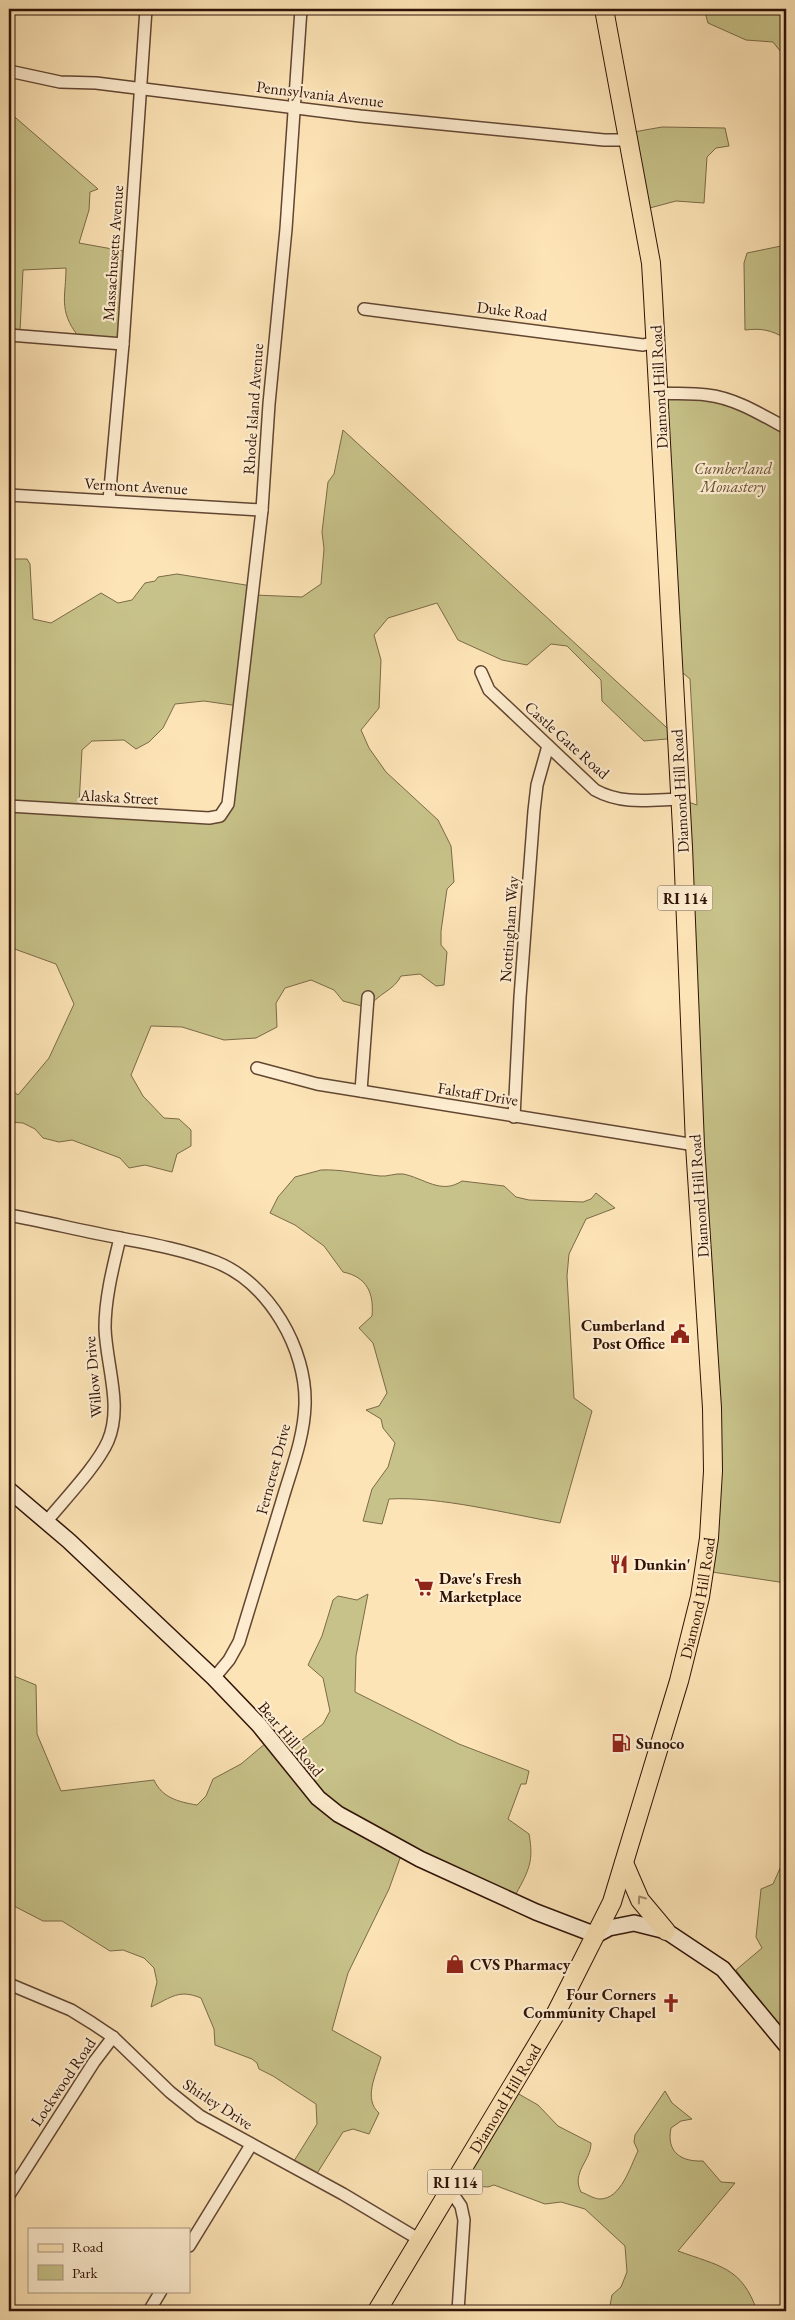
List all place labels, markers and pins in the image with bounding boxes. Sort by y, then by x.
place label: Cumberland Post Office [581,1315,665,1354]
public building icon: Cumberland Post Office [669,1323,691,1345]
restaurant icon: Dunkin' [608,1553,630,1575]
place label: Dunkin' [634,1554,690,1575]
place label: Dave's Fresh Marketplace [439,1568,522,1607]
supermarket icon: Dave's Fresh Marketplace [413,1576,435,1598]
fuel station icon: Sunoco [610,1732,632,1754]
place label: Sunoco [636,1733,684,1754]
shop icon: CVS Pharmacy [444,1953,466,1975]
place label: CVS Pharmacy [470,1954,571,1975]
place label: Four Corners Community Chapel [523,1984,656,2023]
church icon: Four Corners Community Chapel [660,1992,682,2014]

